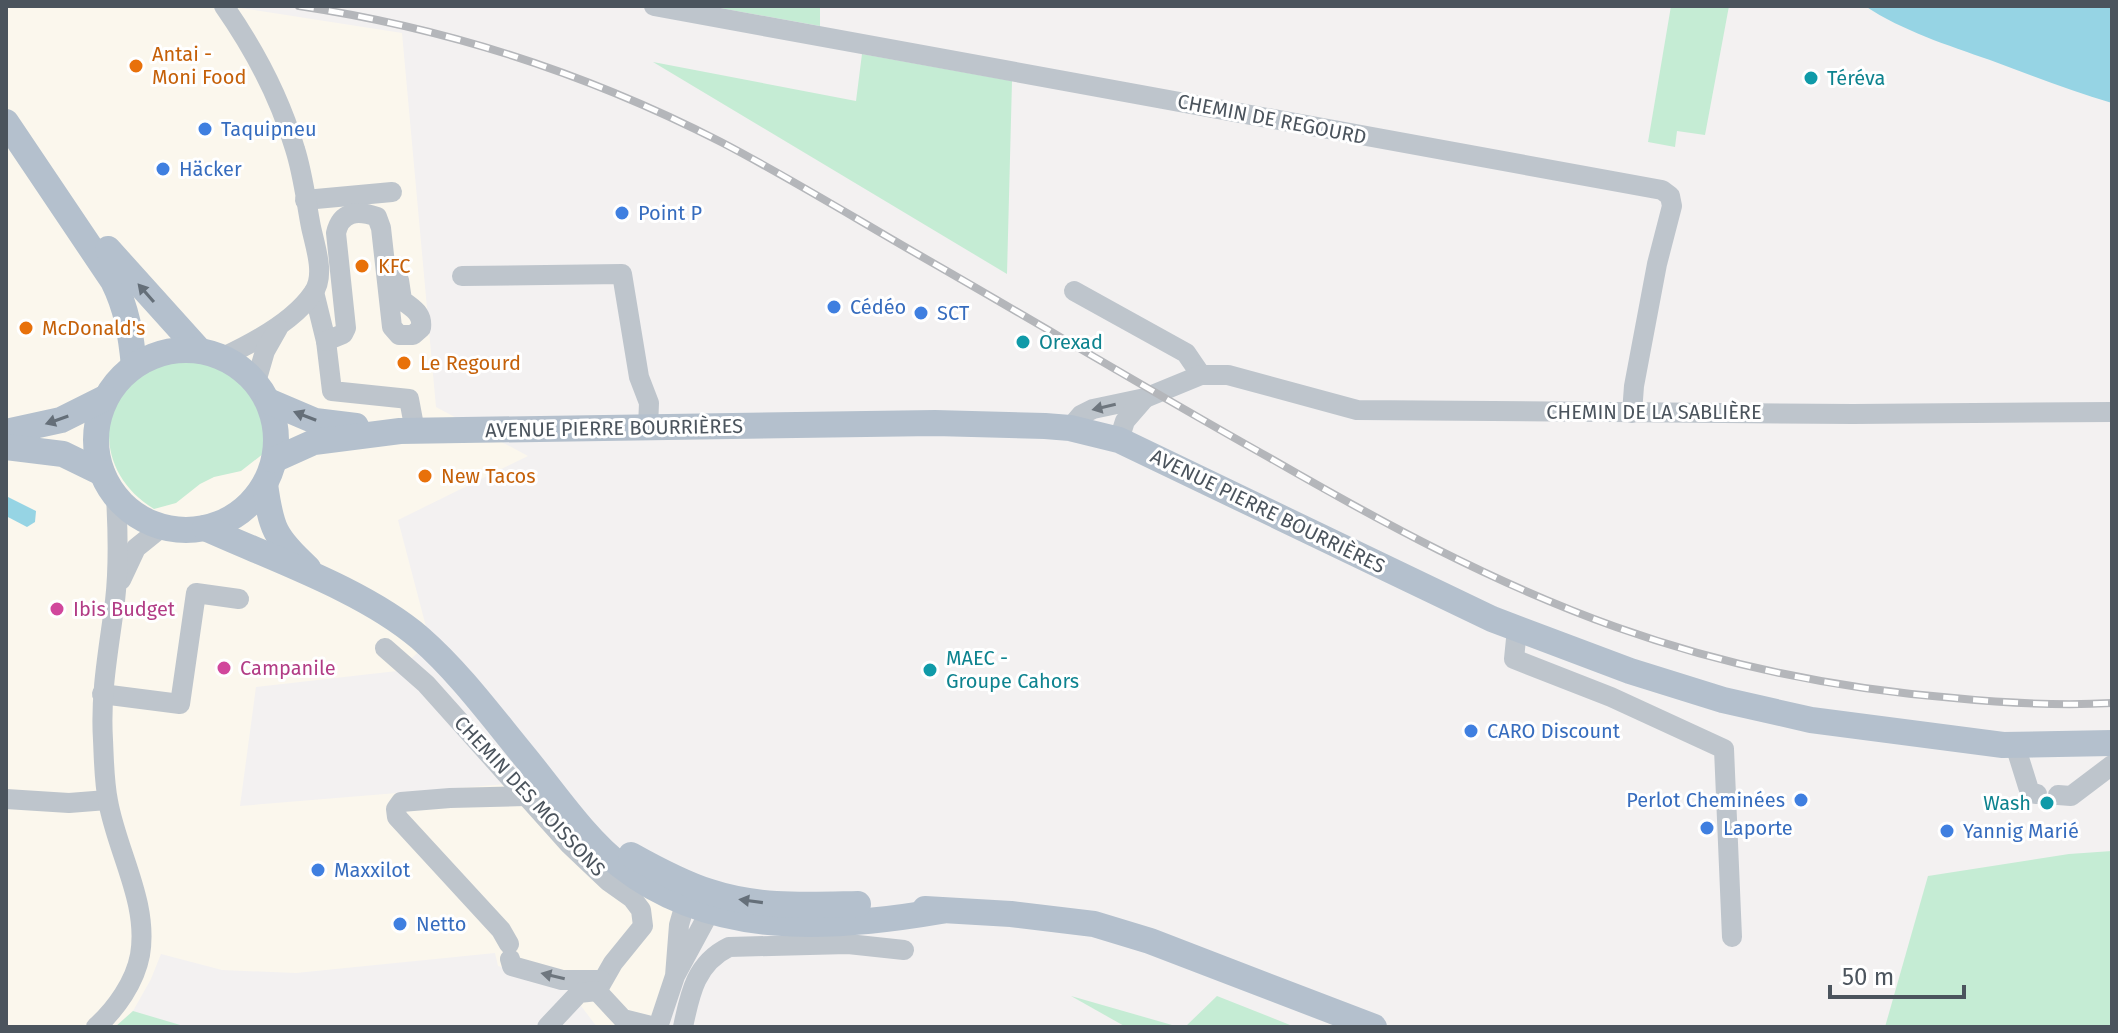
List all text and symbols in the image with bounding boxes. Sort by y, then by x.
place label: Antai - Moni Food [152,42,246,89]
marker: Antai - Moni Food [127,57,145,75]
place label: Téréva [1827,66,1885,90]
marker: Téréva [1802,69,1820,87]
street label: CHEMIN DE REGOURD [1175,89,1369,149]
place label: Taquipneu [221,117,317,141]
marker: Taquipneu [196,120,214,138]
place label: Häcker [179,157,242,181]
marker: Häcker [154,160,172,178]
place label: Point P [638,201,702,225]
marker: Point P [613,204,631,222]
place label: KFC [378,254,410,278]
marker: KFC [353,257,371,275]
one-way arrow [138,283,156,302]
place label: Cédéo [850,295,906,319]
marker: Cédéo [825,298,843,316]
place label: SCT [937,301,970,325]
marker: SCT [912,304,930,322]
place label: McDonald's [42,316,145,340]
marker: McDonald's [17,319,35,337]
place label: Orexad [1039,330,1103,354]
marker: Orexad [1014,333,1032,351]
place label: Le Regourd [420,351,521,375]
marker: Le Regourd [395,354,413,372]
street label: CHEMIN DE LA SABLIÈRE [1546,400,1762,424]
one-way arrow [1092,401,1117,414]
one-way arrow [293,409,317,422]
street label: AVENUE PIERRE BOURRIÈRES [485,414,743,442]
one-way arrow [45,415,69,427]
street label: AVENUE PIERRE BOURRIÈRES [1147,444,1389,578]
place label: New Tacos [441,464,536,488]
marker: New Tacos [416,467,434,485]
place label: Ibis Budget [73,597,176,621]
marker: Ibis Budget [48,600,66,618]
place label: MAEC - Groupe Cahors [946,646,1079,693]
place label: Campanile [240,656,336,680]
marker: Campanile [215,659,233,677]
marker: MAEC - Groupe Cahors [921,661,939,679]
street label: CHEMIN DES MOISSONS [449,711,611,881]
place label: CARO Discount [1487,719,1621,743]
marker: CARO Discount [1462,722,1480,740]
place label: Perlot Cheminées [1626,788,1785,812]
marker: Perlot Cheminées [1792,791,1810,809]
place label: Wash [1983,791,2031,815]
marker: Wash [2038,794,2056,812]
place label: Laporte [1723,816,1793,840]
marker: Laporte [1698,819,1716,837]
place label: Yannig Marié [1963,819,2079,843]
marker: Yannig Marié [1938,822,1956,840]
place label: Maxxilot [334,858,411,882]
marker: Maxxilot [309,861,327,879]
one-way arrow [739,894,764,907]
place label: Netto [416,912,466,936]
marker: Netto [391,915,409,933]
scale bar [1830,949,1964,999]
text: 50 m [1842,963,1894,991]
one-way arrow [540,970,565,982]

